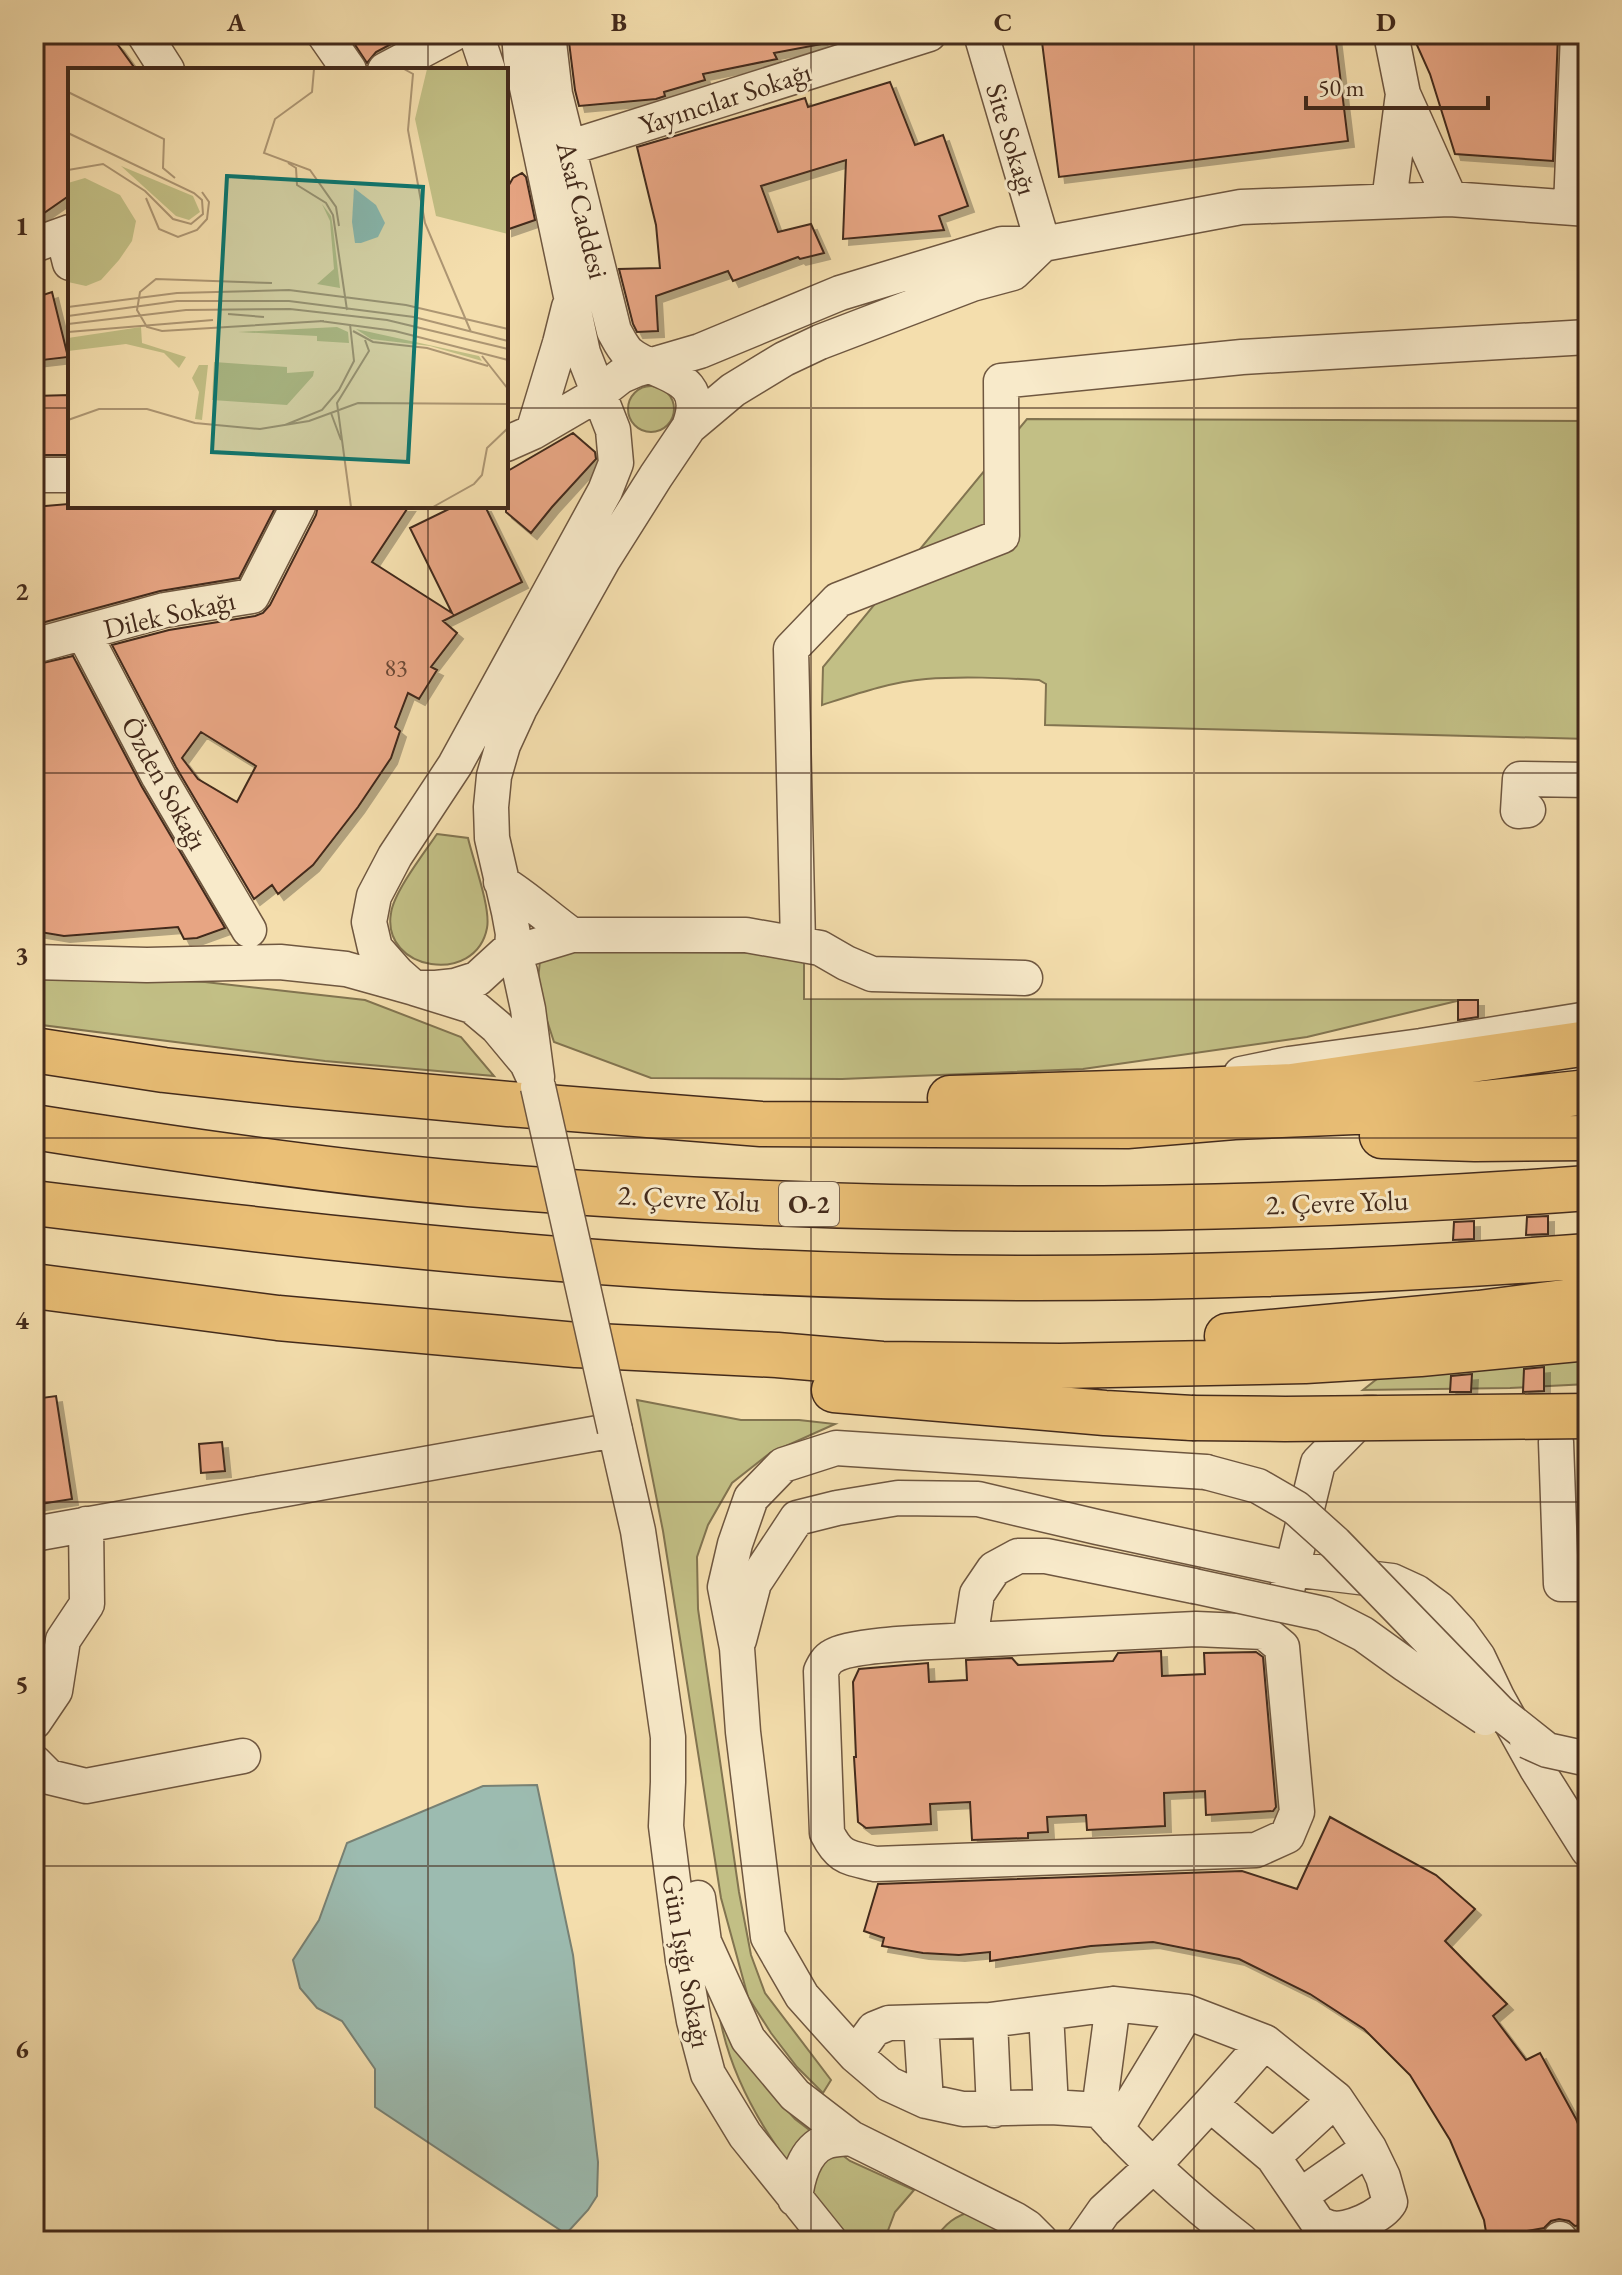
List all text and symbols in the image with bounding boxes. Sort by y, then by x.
text: A [226,5,246,39]
text: B [611,5,627,39]
text: C [994,5,1012,39]
text: D [1376,5,1396,39]
street label: Yayıncılar Sokağı [634,53,816,143]
scale bar [1306,60,1488,110]
inset map [68,68,508,508]
text: 50 m [1318,72,1365,103]
street label: Site Sokağı [978,79,1046,199]
street label: Asaf Caddesi [548,137,617,283]
text: 1 [15,209,29,243]
text: 2 [15,574,29,608]
street label: Dilek Sokağı [100,581,239,647]
house number: 83 [384,652,408,683]
street label: Özden Sokağı [114,710,216,856]
text: 3 [15,938,29,972]
street label: 2. Çevre Yolu [617,1176,761,1220]
road number: O-2 [779,1182,839,1226]
street label: 2. Çevre Yolu [1265,1182,1409,1222]
text: 4 [15,1303,29,1337]
text: 5 [15,1667,29,1701]
street label: Gün Işığı Sokağı [654,1871,720,2051]
text: 6 [15,2032,29,2066]

